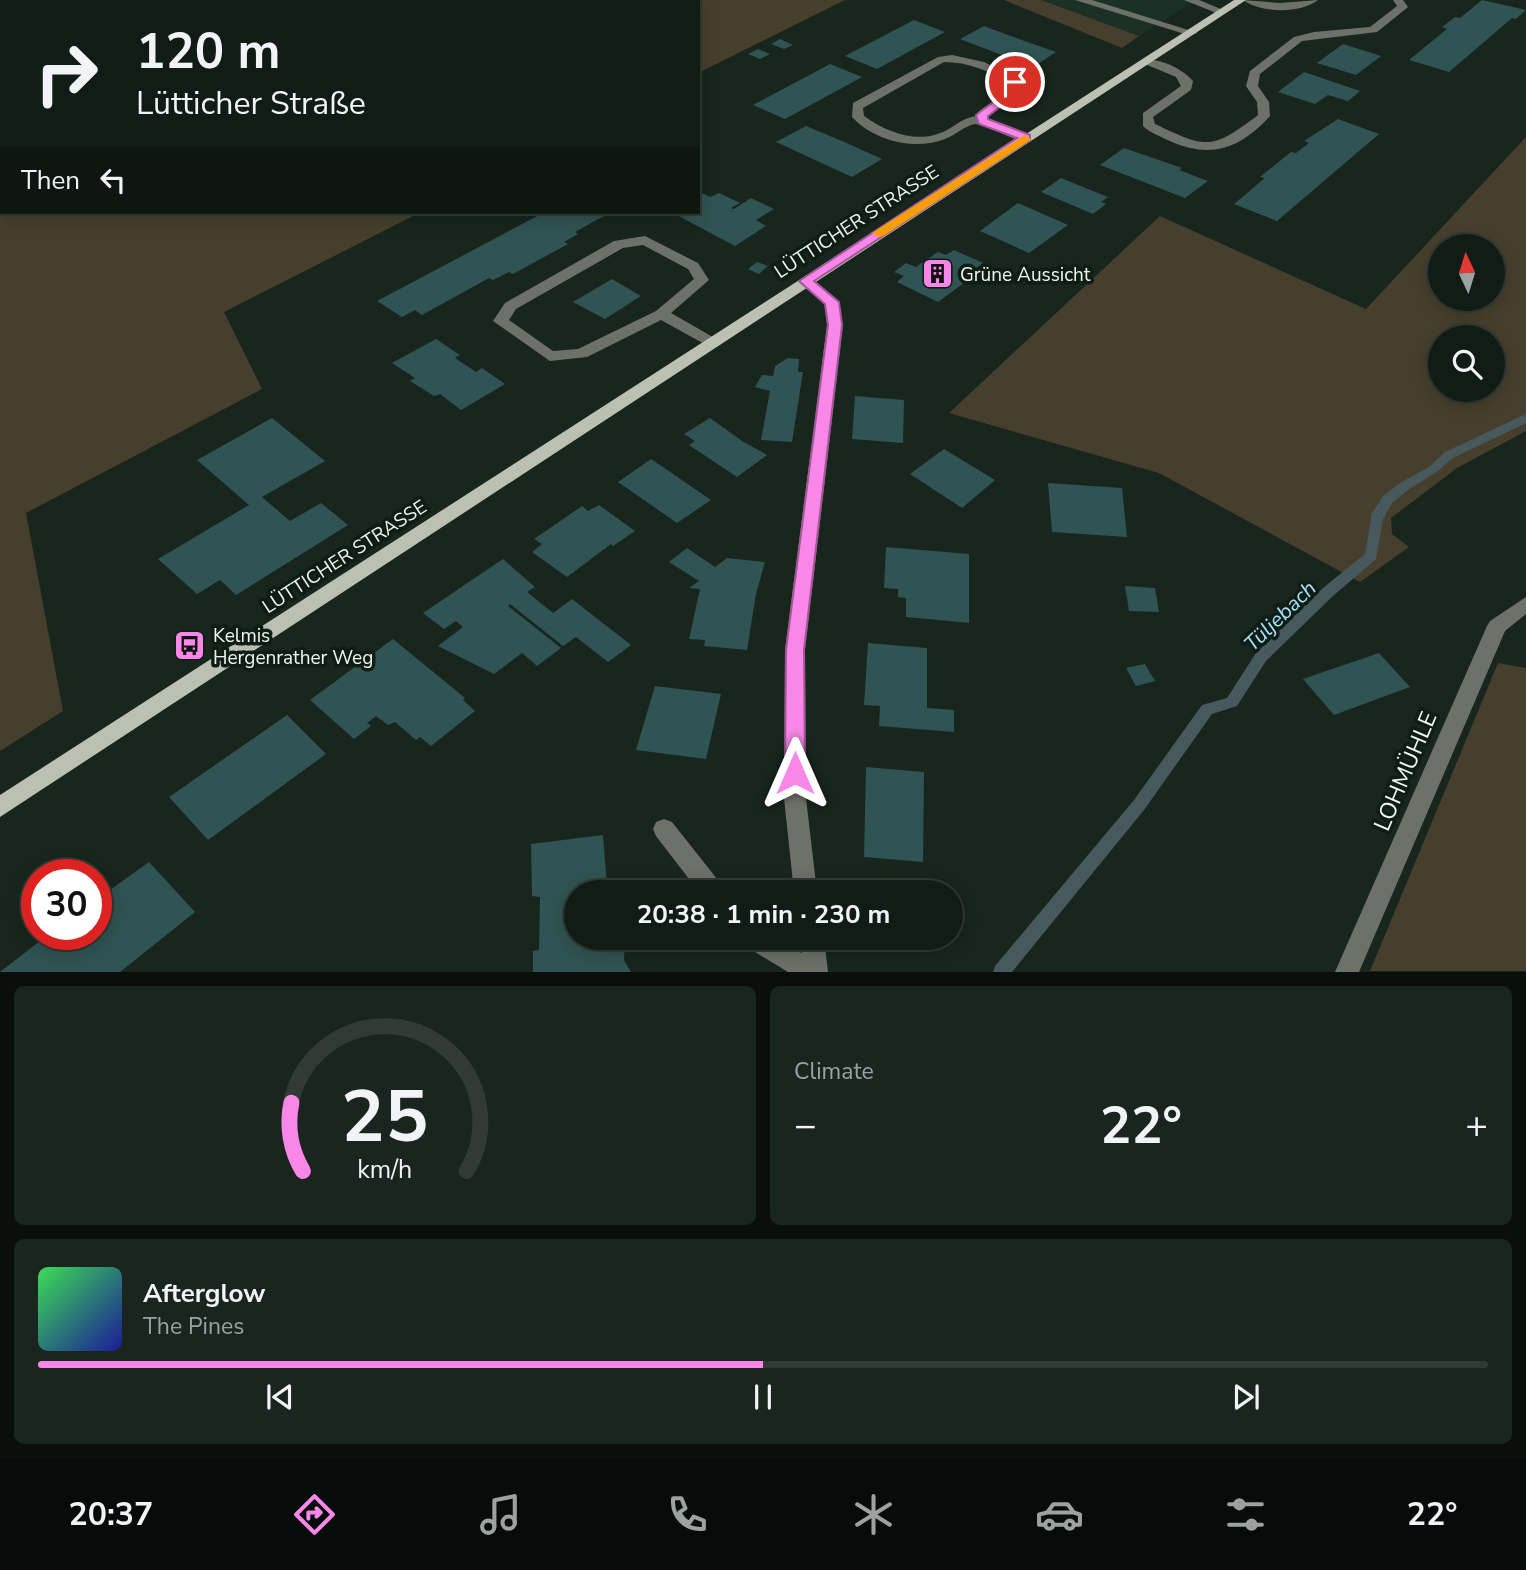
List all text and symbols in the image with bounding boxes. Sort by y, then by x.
text: 120 m [136,18,280,85]
icon: right [21,28,112,119]
pin [985,52,1045,112]
icon: arrive [996,63,1034,101]
text: Lütticher Straße [136,82,366,125]
street label: LÜTTICHER STRASSE [769,159,944,285]
icon: left [94,161,132,199]
text: Then [21,163,80,198]
north arrow [1428,234,1505,312]
map controls [1428,234,1505,402]
building icon: Grüne Aussicht [920,257,954,291]
place label: Grüne Aussicht [960,262,1091,288]
button: search [1428,325,1505,402]
street label: LÜTTICHER STRASSE [257,494,432,620]
water label: Tüljebach [1238,575,1322,657]
place label: Kelmis Hergenrather Weg [213,623,373,671]
bus stop icon: Kelmis Hergenrather Weg [173,629,207,663]
street label: LOHMÜHLE [1366,707,1444,836]
position arrow [758,736,832,810]
speed limit sign: 30 [21,859,112,950]
text: 20:38 · 1 min · 230 m [637,897,890,932]
text: Climate [794,1056,874,1087]
text: 25 [341,1068,429,1168]
text: 22° [1100,1090,1182,1161]
text: − [794,1100,817,1151]
text: + [1465,1100,1488,1151]
text: km/h [357,1153,413,1187]
text: Afterglow [143,1276,266,1311]
text: The Pines [143,1311,244,1342]
icon: previous [261,1378,299,1416]
icon: pause [744,1378,782,1416]
icon: next [1227,1378,1265,1416]
icon: directions [290,1490,339,1539]
icon: music [476,1490,525,1539]
icon: phone [663,1490,712,1539]
icon: climate [849,1490,898,1539]
icon: car [1035,1490,1084,1539]
icon: filters [1221,1490,1270,1539]
text: 20:37 [69,1493,153,1536]
text: 22° [1407,1493,1457,1536]

